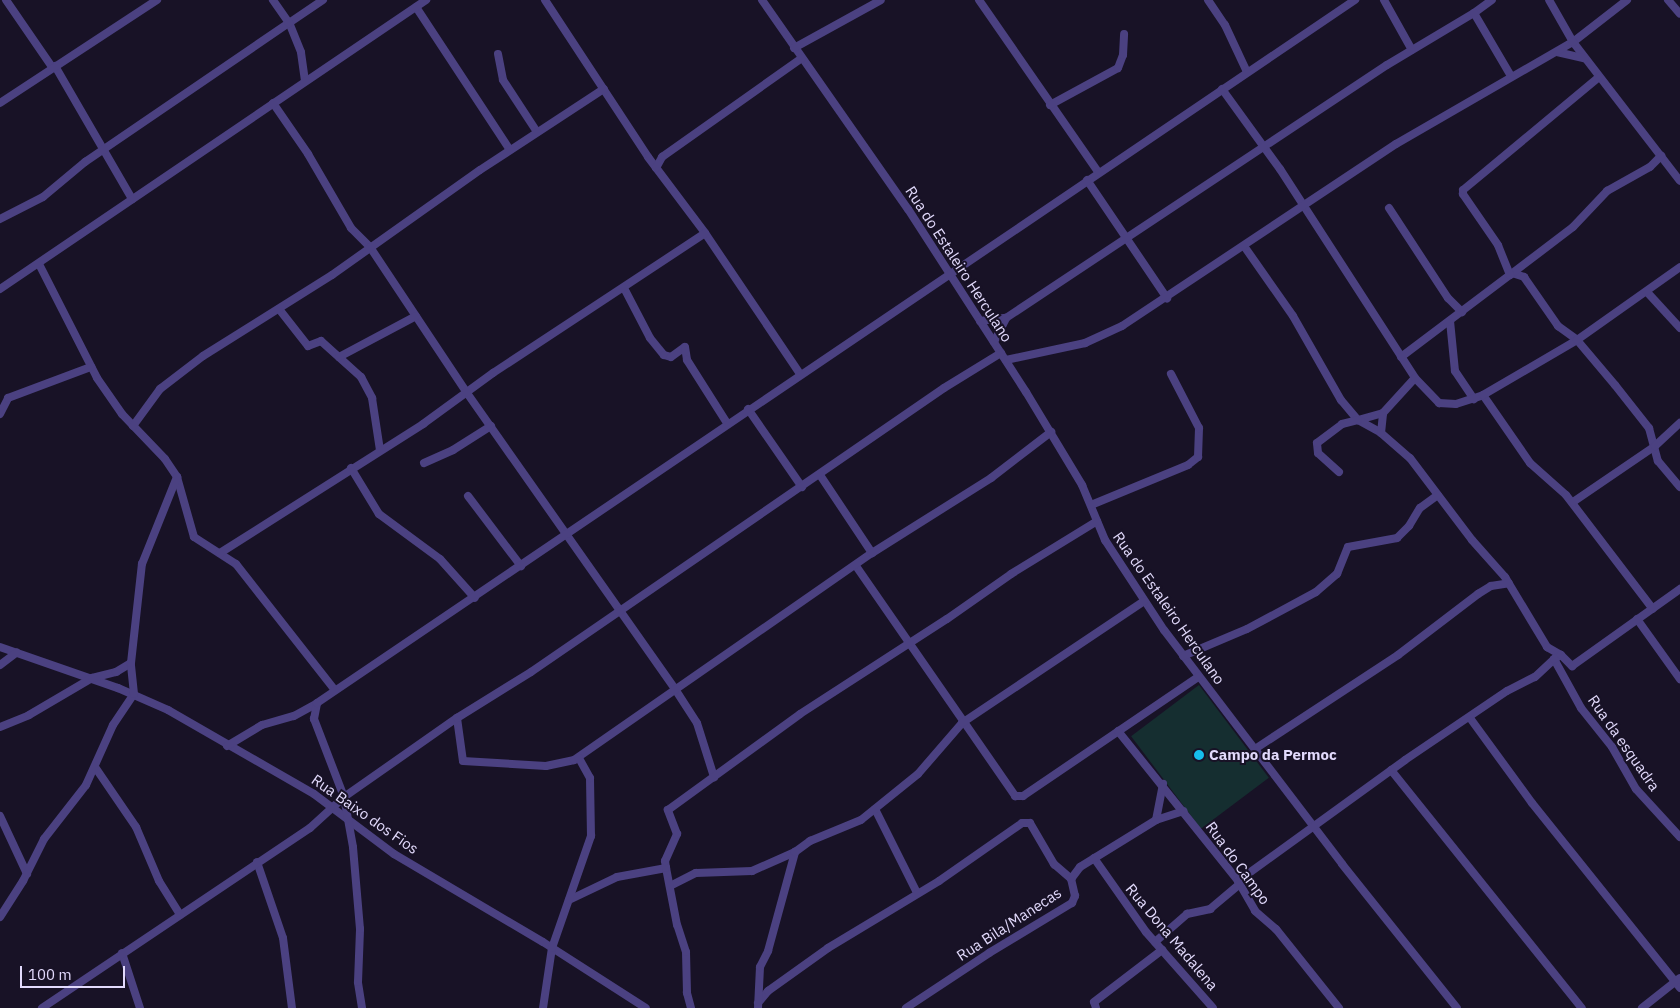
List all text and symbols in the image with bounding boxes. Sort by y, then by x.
street label: Rua do Estaleiro Herculano [902,183,1016,345]
street label: Rua do Estaleiro Herculano [1109,528,1229,688]
street label: Rua da esquadra [1584,692,1664,794]
place label: Campo da Permoc [1209,746,1337,764]
marker: Campo da Permoc [1193,749,1205,761]
street label: Rua Baixo dos Fios [308,770,422,858]
street label: Rua do Campo [1202,818,1274,908]
street label: Rua Dona Madalena [1122,880,1222,994]
street label: Rua Bila/Manecas [953,883,1065,965]
scale bar [22,956,128,988]
text: 100 m [28,965,72,984]

